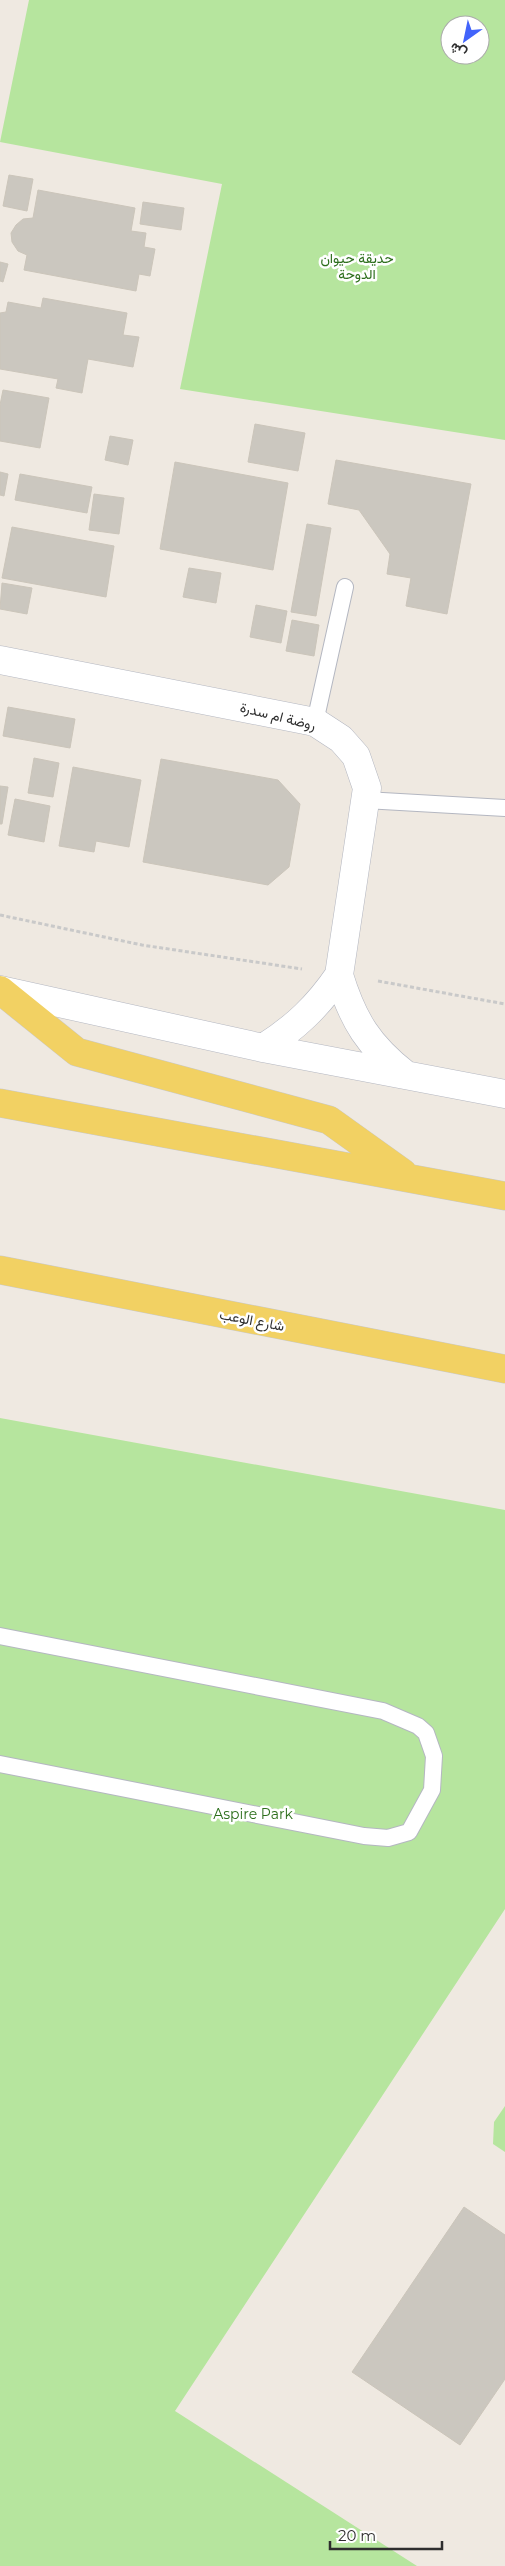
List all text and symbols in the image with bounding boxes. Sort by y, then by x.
north arrow [440,15,490,65]
text: ش [446,39,470,63]
park label: حديقة حيوان الدوحة [320,249,394,283]
street label: روضة ام سدرة [238,698,318,734]
street label: شارع الوعب [218,1305,286,1337]
park label: Aspire Park [213,1805,293,1823]
scale bar [330,2518,442,2550]
text: 20 m [338,2526,376,2545]

